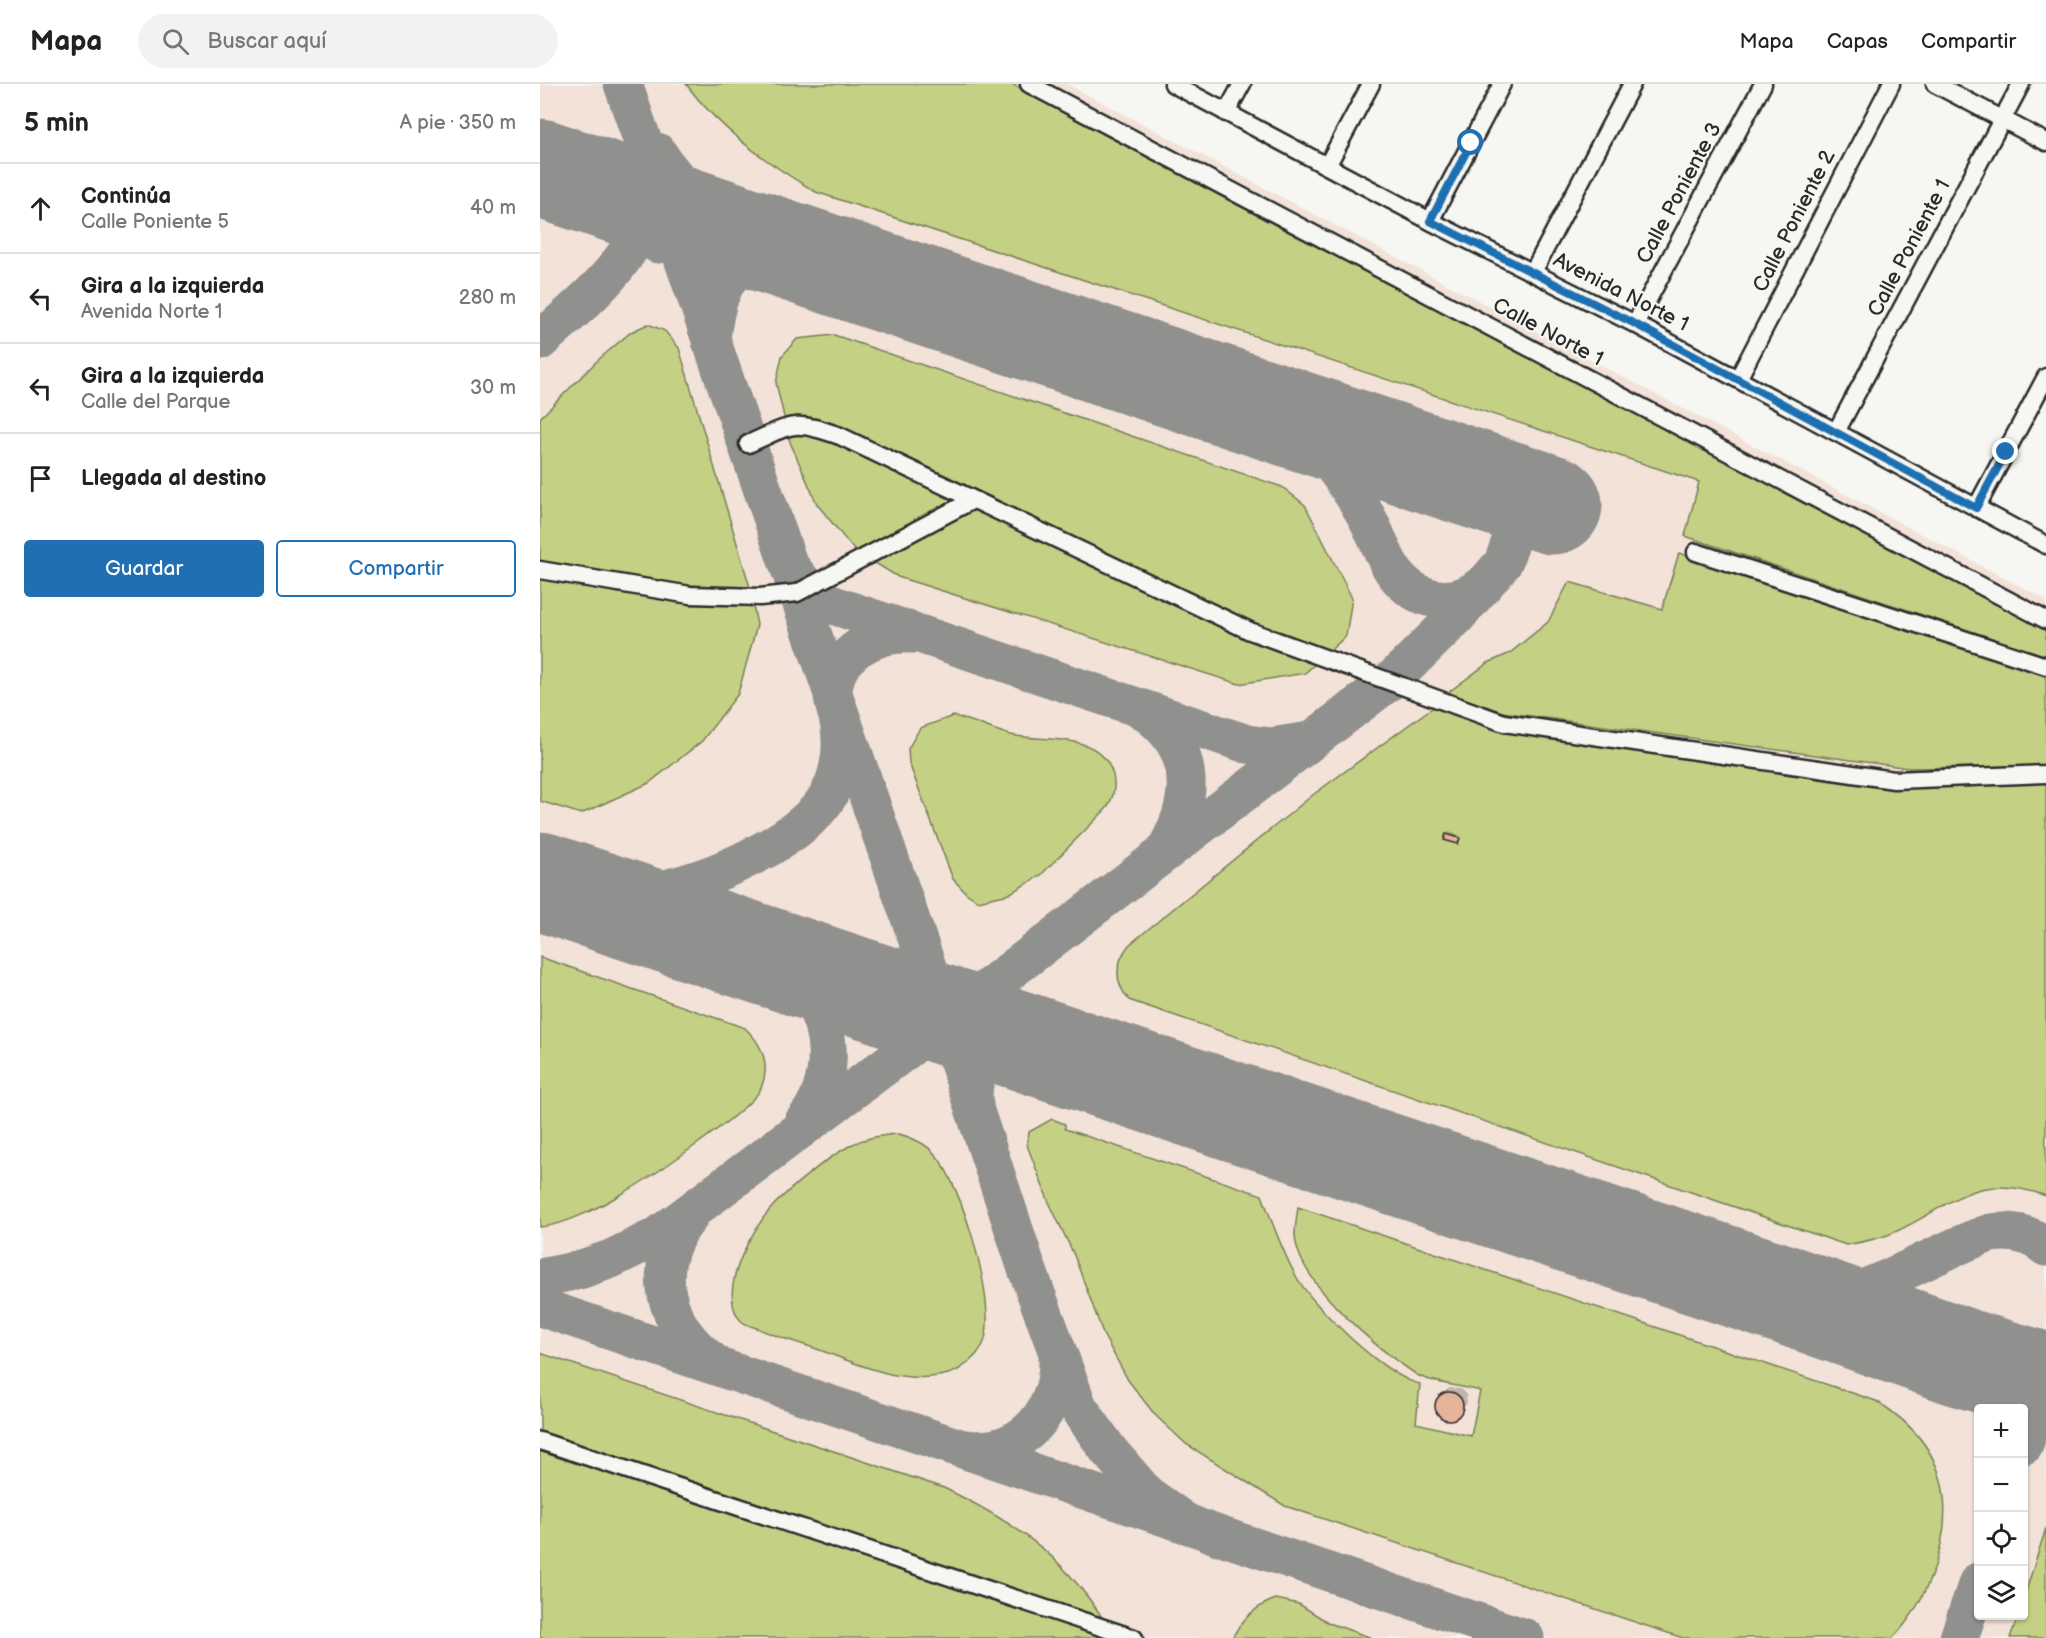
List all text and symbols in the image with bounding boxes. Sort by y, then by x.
search box [138,14,558,68]
text: Mapa [30,25,102,58]
icon: search [159,25,192,58]
text: Buscar aquí [207,28,326,55]
text: Mapa [1740,29,1794,54]
text: Capas [1827,29,1888,54]
text: Compartir [1921,29,2016,54]
text: 5 min [24,108,89,139]
text: A pie · 350 m [400,111,516,135]
street label: Calle Poniente 3 [1631,118,1727,268]
route start [1457,129,1483,155]
street label: Calle Poniente 2 [1747,145,1841,296]
street label: Calle Poniente 1 [1862,175,1956,321]
text: Continúa [81,183,171,210]
icon: ahead [24,192,57,225]
text: 40 m [470,196,516,220]
text: Calle Poniente 5 [81,210,229,234]
street label: Avenida Norte 1 [1549,247,1693,337]
text: Gira a la izquierda [81,273,265,300]
icon: left [24,282,57,315]
text: 280 m [459,286,516,310]
street label: Calle Norte 1 [1488,292,1608,372]
text: Avenida Norte 1 [81,300,222,324]
text: Gira a la izquierda [81,363,265,390]
icon: left [24,372,57,405]
text: 30 m [470,376,516,400]
text: Calle del Parque [81,390,230,414]
route end [1992,438,2018,464]
icon: arrive [24,462,57,495]
text: Llegada al destino [81,465,266,492]
button: Guardar [24,540,264,597]
button: Compartir [276,540,516,597]
map controls [1974,1404,2028,1620]
button: + [1974,1404,2028,1458]
button: − [1974,1458,2028,1512]
button: locate [1974,1512,2028,1566]
button: layers [1974,1566,2028,1620]

